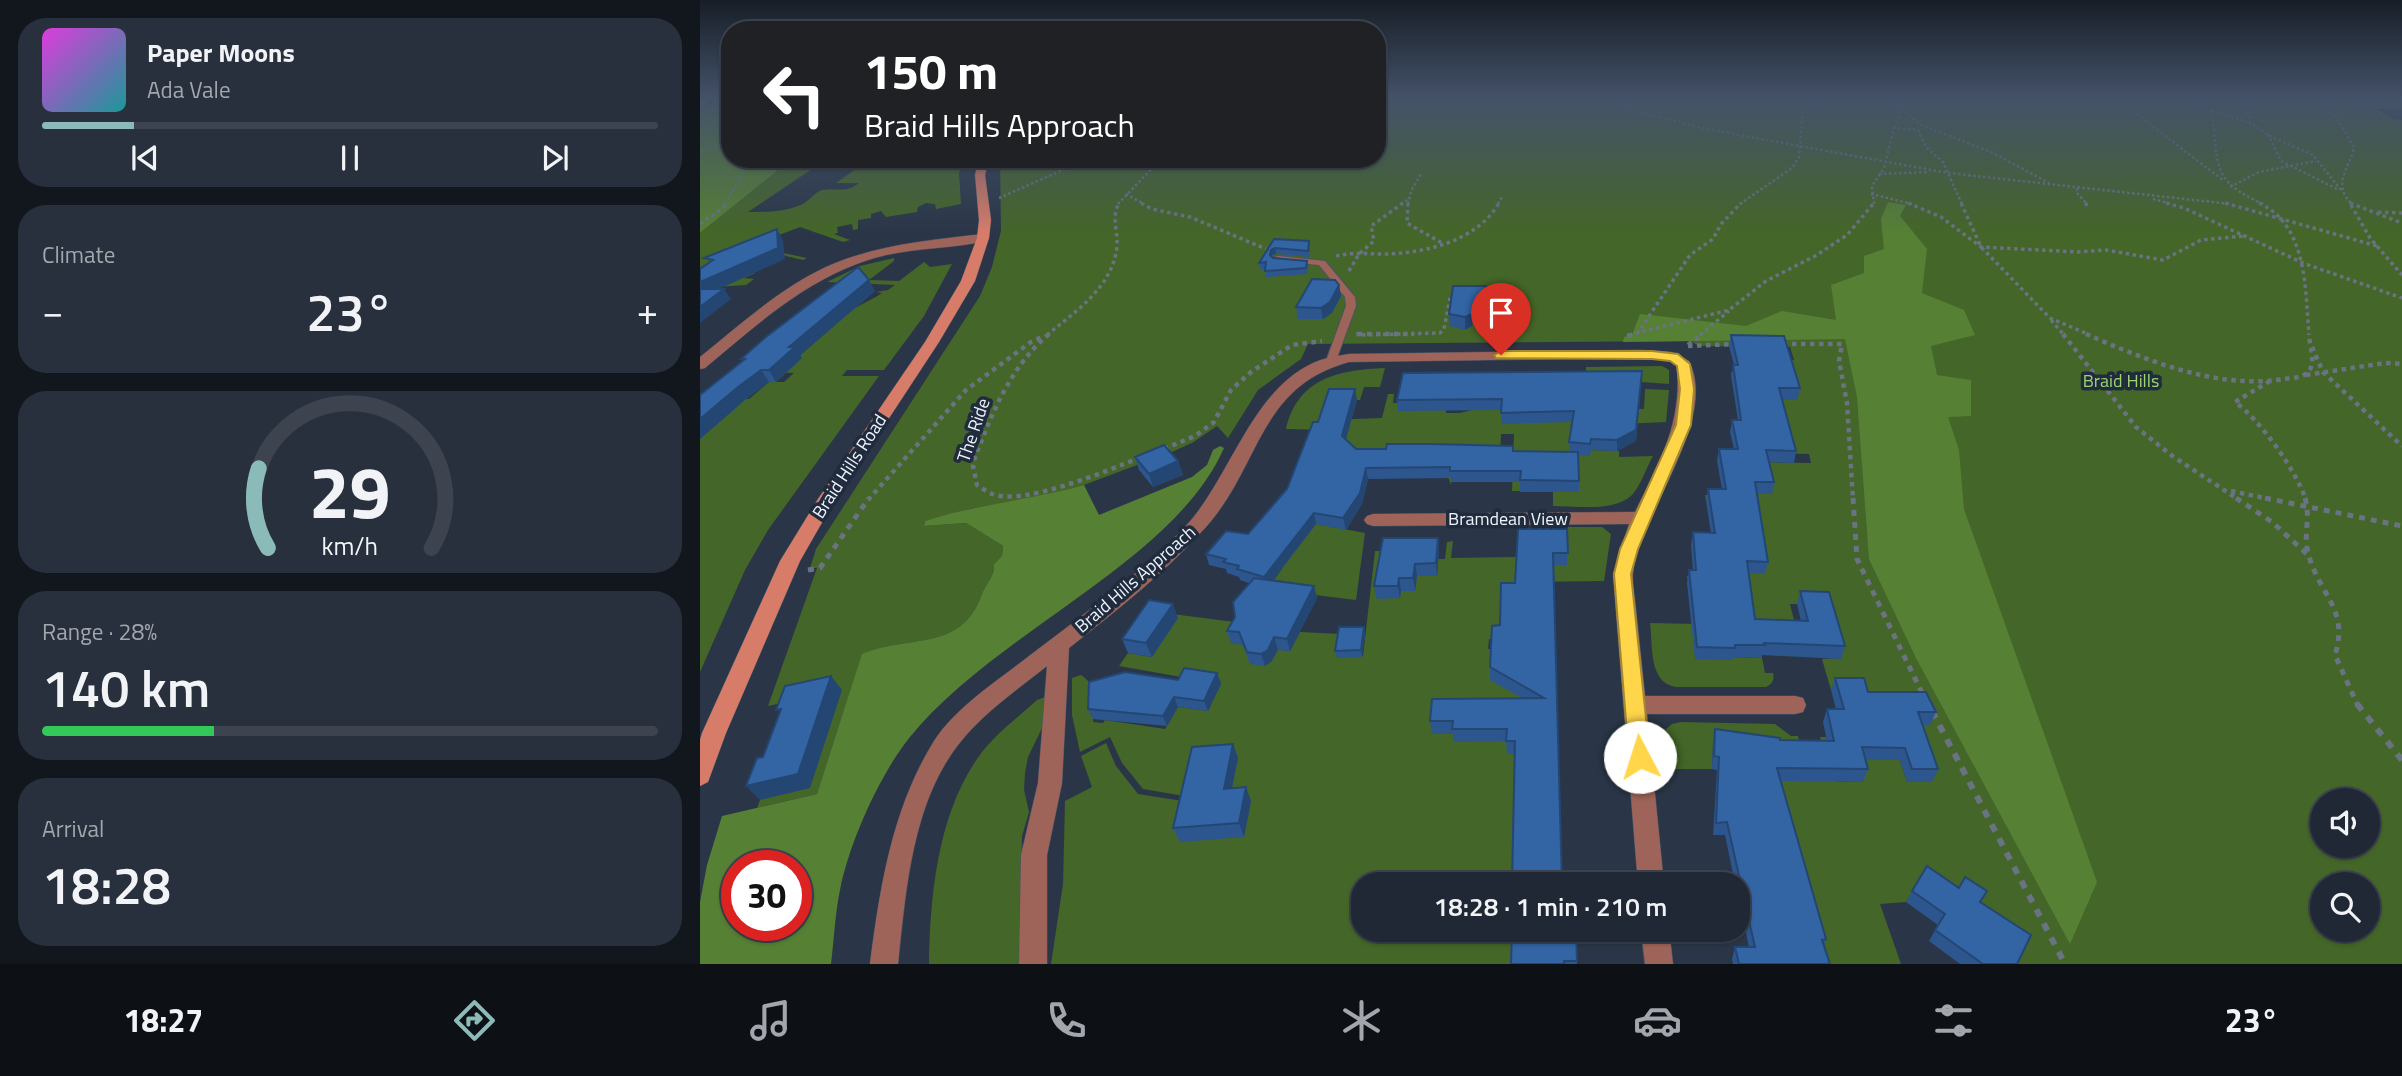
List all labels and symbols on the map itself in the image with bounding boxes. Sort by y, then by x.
pin [1471,283,1531,355]
park label: Braid Hills [2083,367,2159,394]
street label: The Ride [950,394,996,466]
street label: Braid Hills Road [805,409,893,523]
street label: Bramdean View [1448,505,1568,532]
street label: Braid Hills Approach [1069,519,1201,639]
position arrow [1603,720,1677,794]
speed limit sign: 30 [721,850,812,941]

